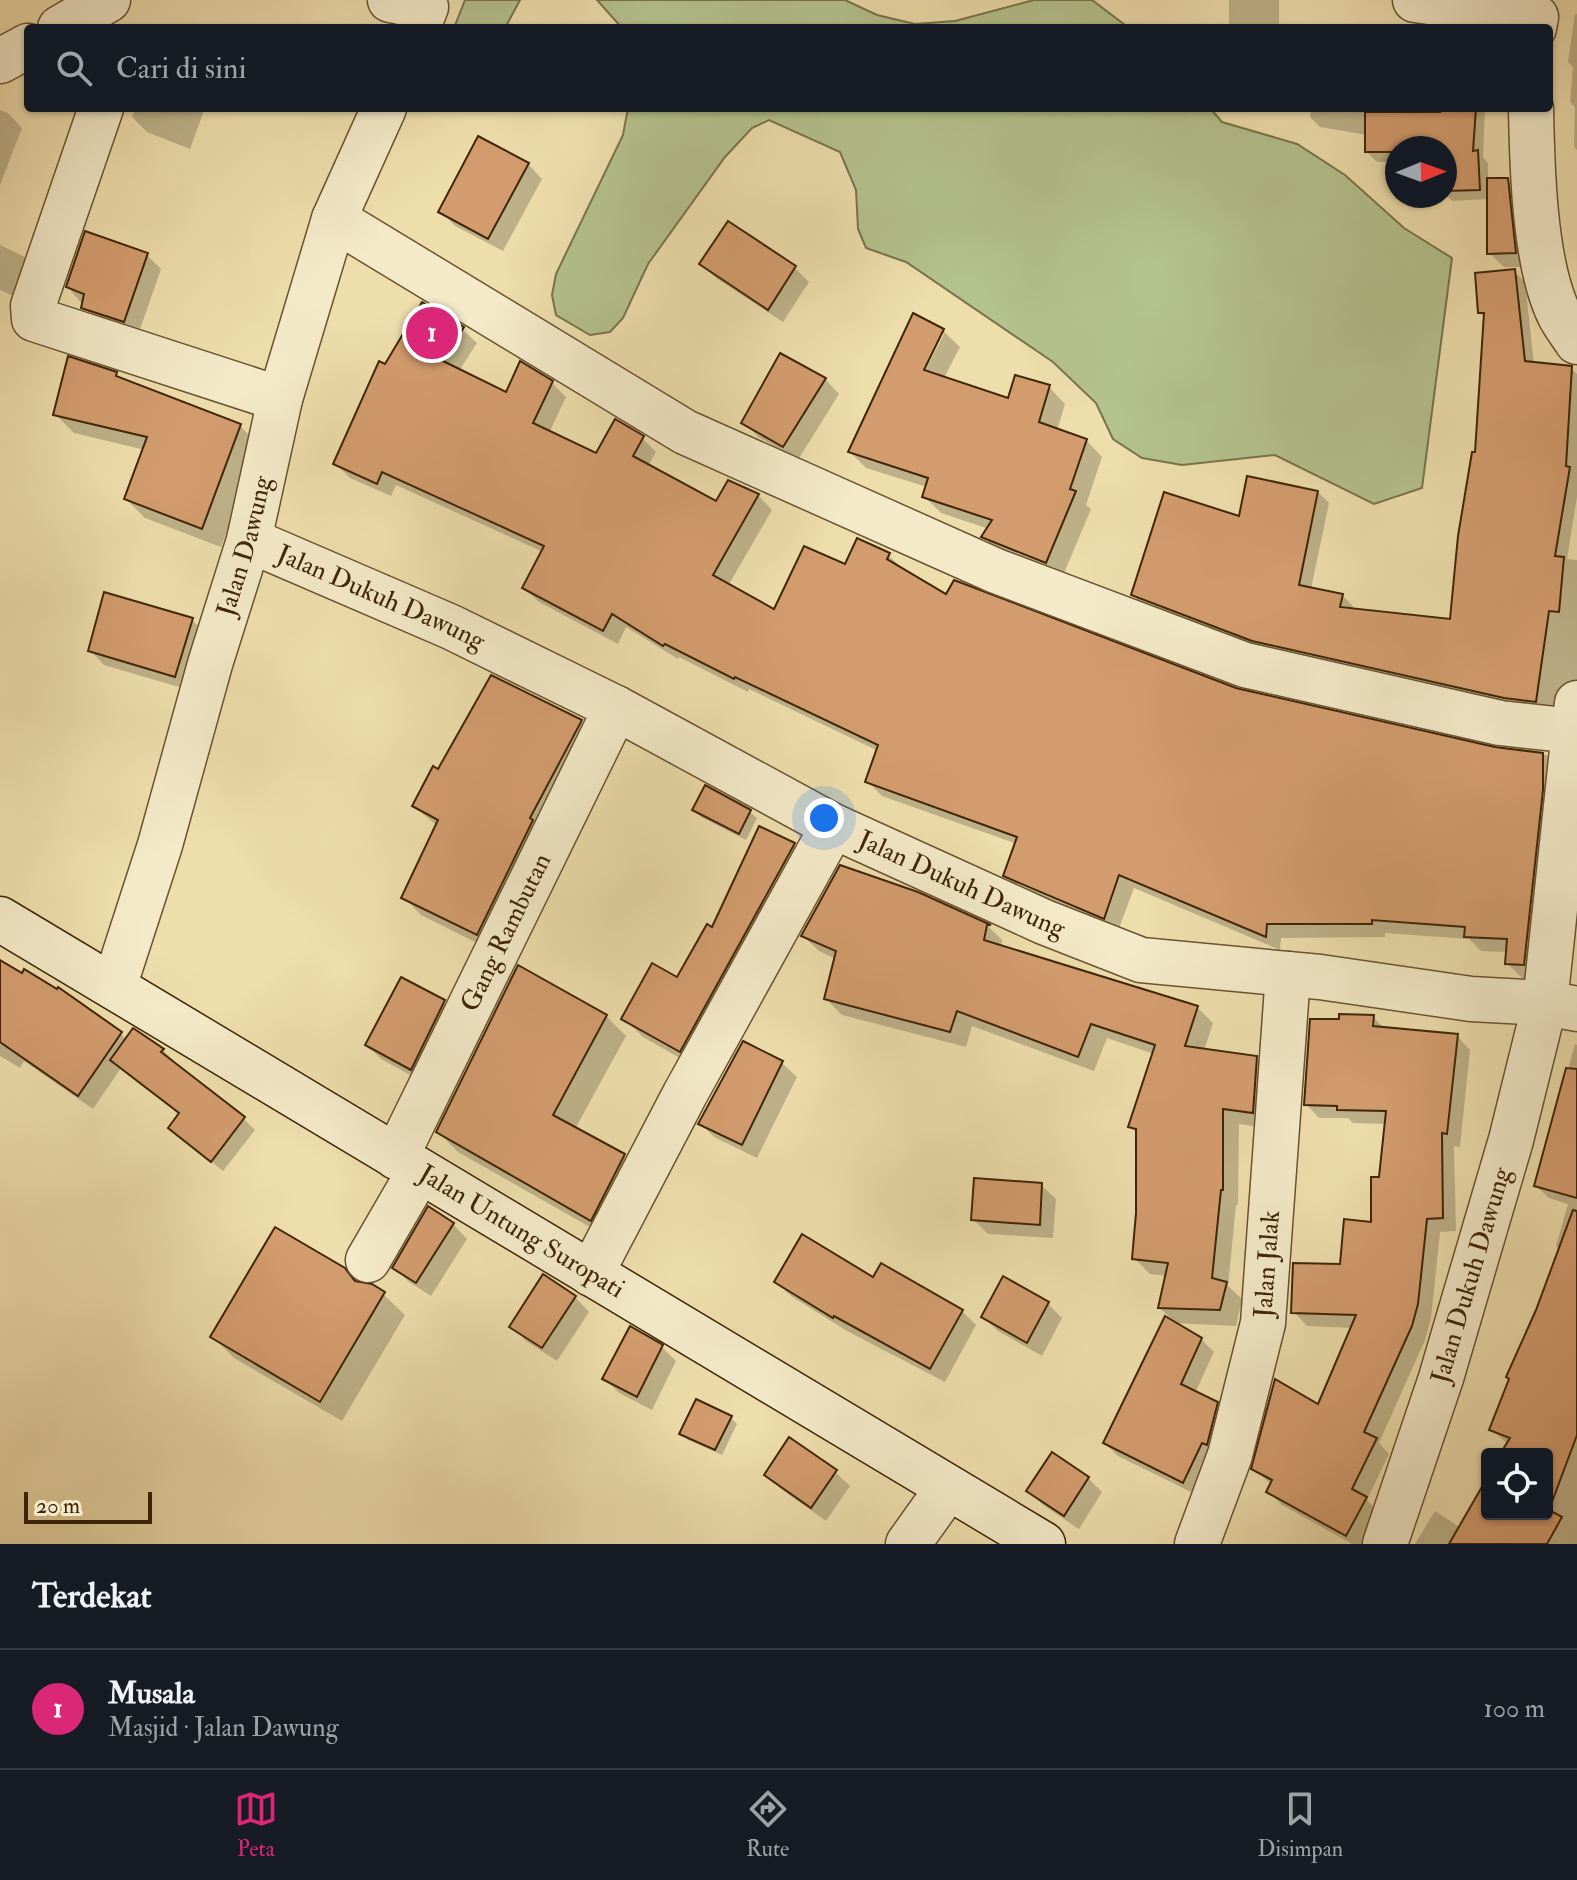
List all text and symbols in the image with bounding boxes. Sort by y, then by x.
search box [24,24,1553,112]
icon: search [52,46,96,90]
text: Cari di sini [116,50,246,87]
north arrow [1385,136,1457,208]
pin: 1 [406,303,458,363]
street label: Jalan Dawung [210,472,279,621]
street label: Jalan Dukuh Dawung [271,538,491,658]
your location [804,798,844,838]
street label: Jalan Dukuh Dawung [852,823,1071,945]
street label: Gang Rambutan [454,848,558,1017]
street label: Jalan Untung Suropati [412,1157,630,1305]
street label: Jalan Dukuh Dawung [1424,1163,1518,1388]
street label: Jalan Jalak [1247,1209,1287,1320]
map controls [1481,1448,1553,1520]
button: locate [1481,1448,1553,1520]
scale bar [24,1488,152,1524]
text: 20 m [36,1492,80,1520]
text: Terdekat [32,1575,152,1618]
text: Musala [108,1675,195,1712]
text: 1 [53,1693,63,1725]
text: 100 m [1484,1693,1545,1725]
text: Masjid · Jalan Dawung [108,1712,338,1744]
tab: Peta [234,1787,278,1863]
tab: Rute [746,1787,790,1863]
tab: Disimpan [1257,1787,1343,1863]

